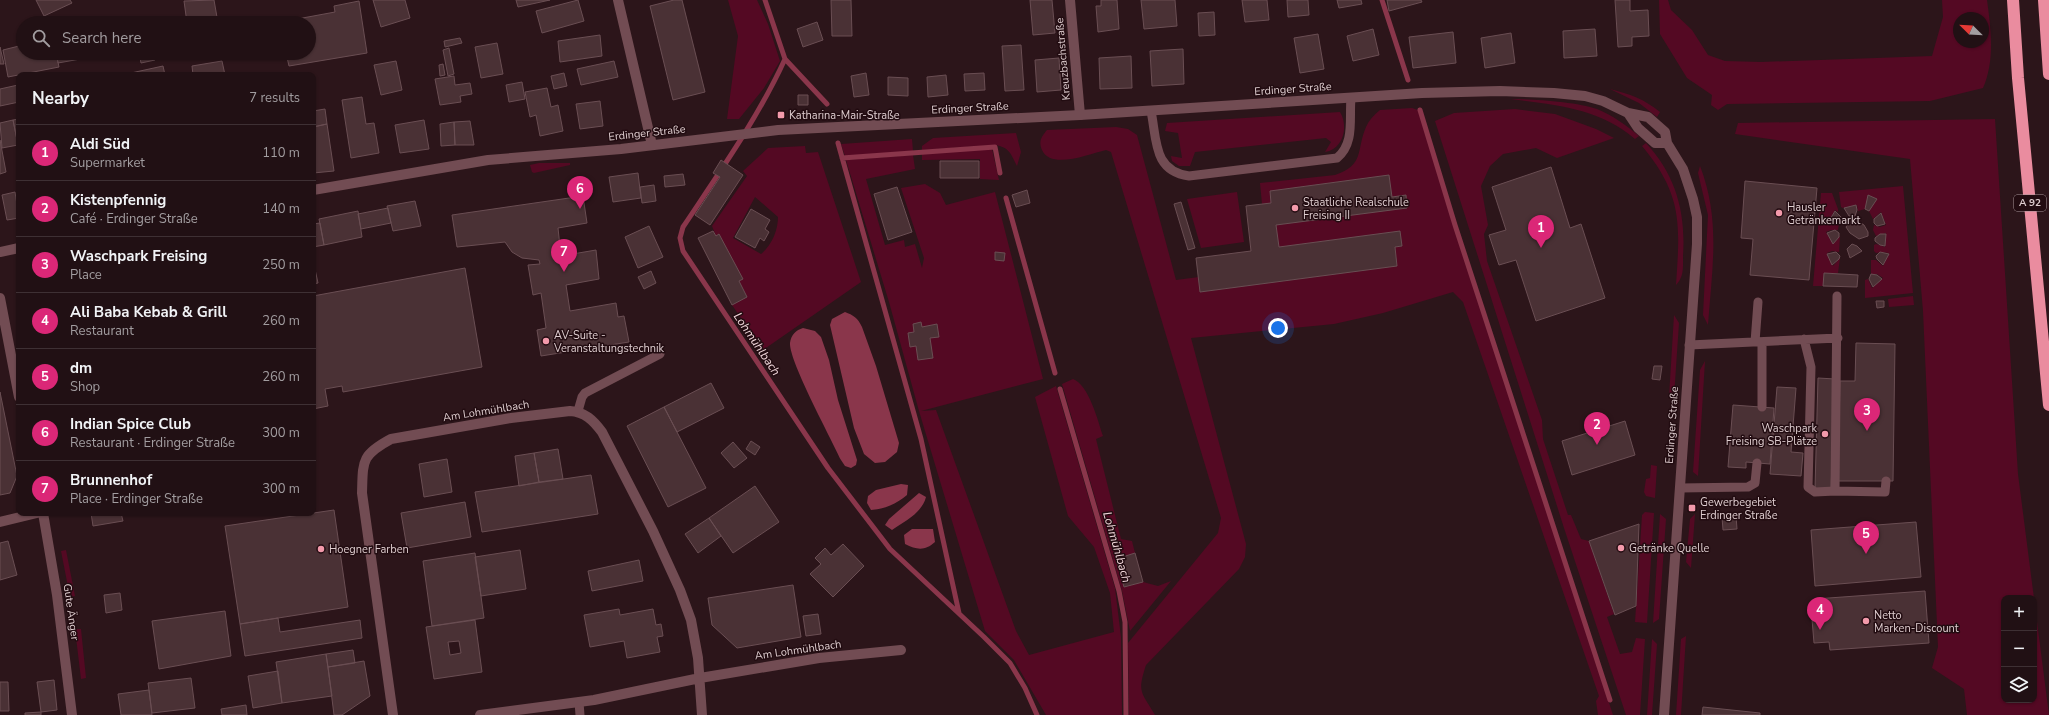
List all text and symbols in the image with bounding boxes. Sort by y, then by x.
north arrow [1953,12,1989,48]
search box [16,16,316,60]
street label: Kreuzbachstraße [1052,17,1074,101]
icon: search [30,27,52,49]
text: Search here [62,28,142,48]
street label: Erdinger Straße [1254,79,1332,99]
text: Nearby [32,87,89,110]
text: 7 results [249,89,300,107]
street label: Erdinger Straße [931,98,1009,118]
place label: Katharina-Mair-Straße [789,108,900,123]
marker: Katharina-Mair-Straße [776,110,786,120]
street label: Erdinger Straße [608,121,686,145]
text: Aldi Süd [70,134,130,154]
text: 1 [41,144,49,162]
text: 110 m [262,144,300,162]
text: Supermarket [70,154,145,172]
pin: 6 [567,176,593,209]
text: Kistenpfennig [70,190,166,210]
place label: Staatliche Realschule Freising II [1303,195,1409,223]
road number: A 92 [2014,195,2046,211]
text: 2 [41,200,49,218]
text: 140 m [262,200,300,218]
place label: Hausler Getränkemarkt [1787,200,1860,228]
marker: Staatliche Realschule Freising II [1290,203,1300,213]
marker: Hausler Getränkemarkt [1774,208,1784,218]
text: Café · Erdinger Straße [70,210,198,228]
pin: 1 [1528,215,1554,248]
pin: 7 [551,239,577,272]
text: Waschpark Freising [70,246,207,266]
text: 3 [41,256,49,274]
text: 250 m [262,256,300,274]
text: Place [70,266,102,284]
text: Ali Baba Kebab & Grill [70,302,227,322]
water label: Lohmühlbach [730,309,784,379]
text: 4 [41,312,49,330]
text: 260 m [262,312,300,330]
your location [1268,318,1288,338]
text: Restaurant [70,322,134,340]
place label: AV-Suite - Veranstaltungstechnik [553,328,665,356]
marker: AV-Suite - Veranstaltungstechnik [541,336,551,346]
text: dm [70,358,92,378]
text: 5 [41,368,49,386]
text: 260 m [262,368,300,386]
text: Shop [70,378,100,396]
street label: Erdinger Straße [1662,386,1682,464]
street label: Am Lohmühlbach [442,397,530,425]
pin: 3 [1854,398,1880,431]
pin: 2 [1584,412,1610,445]
text: Indian Spice Club [70,414,191,434]
place label: Waschpark Freising SB-Plätze [1726,421,1817,449]
text: 6 [41,424,49,442]
text: 300 m [262,424,300,442]
marker: Waschpark Freising SB-Plätze [1820,429,1830,439]
text: Restaurant · Erdinger Straße [70,434,235,452]
text: Brunnenhof [70,470,152,490]
text: 7 [41,480,49,498]
text: 300 m [262,480,300,498]
text: Place · Erdinger Straße [70,490,203,508]
place label: Gewerbegebiet Erdinger Straße [1700,495,1778,523]
marker: Gewerbegebiet Erdinger Straße [1687,503,1697,513]
water label: Lohmühlbach [1099,510,1135,584]
pin: 5 [1853,521,1879,554]
place label: Getränke Quelle [1629,541,1710,556]
place label: Hoegner Farben [329,542,409,557]
marker: Getränke Quelle [1616,543,1626,553]
marker: Hoegner Farben [316,544,326,554]
street label: Gute Änger [60,583,82,641]
map controls [2001,595,2037,703]
button: + [2001,595,2037,631]
pin: 4 [1807,597,1833,630]
place label: Netto Marken-Discount [1874,608,1959,636]
marker: Netto Marken-Discount [1861,616,1871,626]
button: − [2001,631,2037,667]
street label: Am Lohmühlbach [754,637,842,663]
button: layers [2001,667,2037,703]

